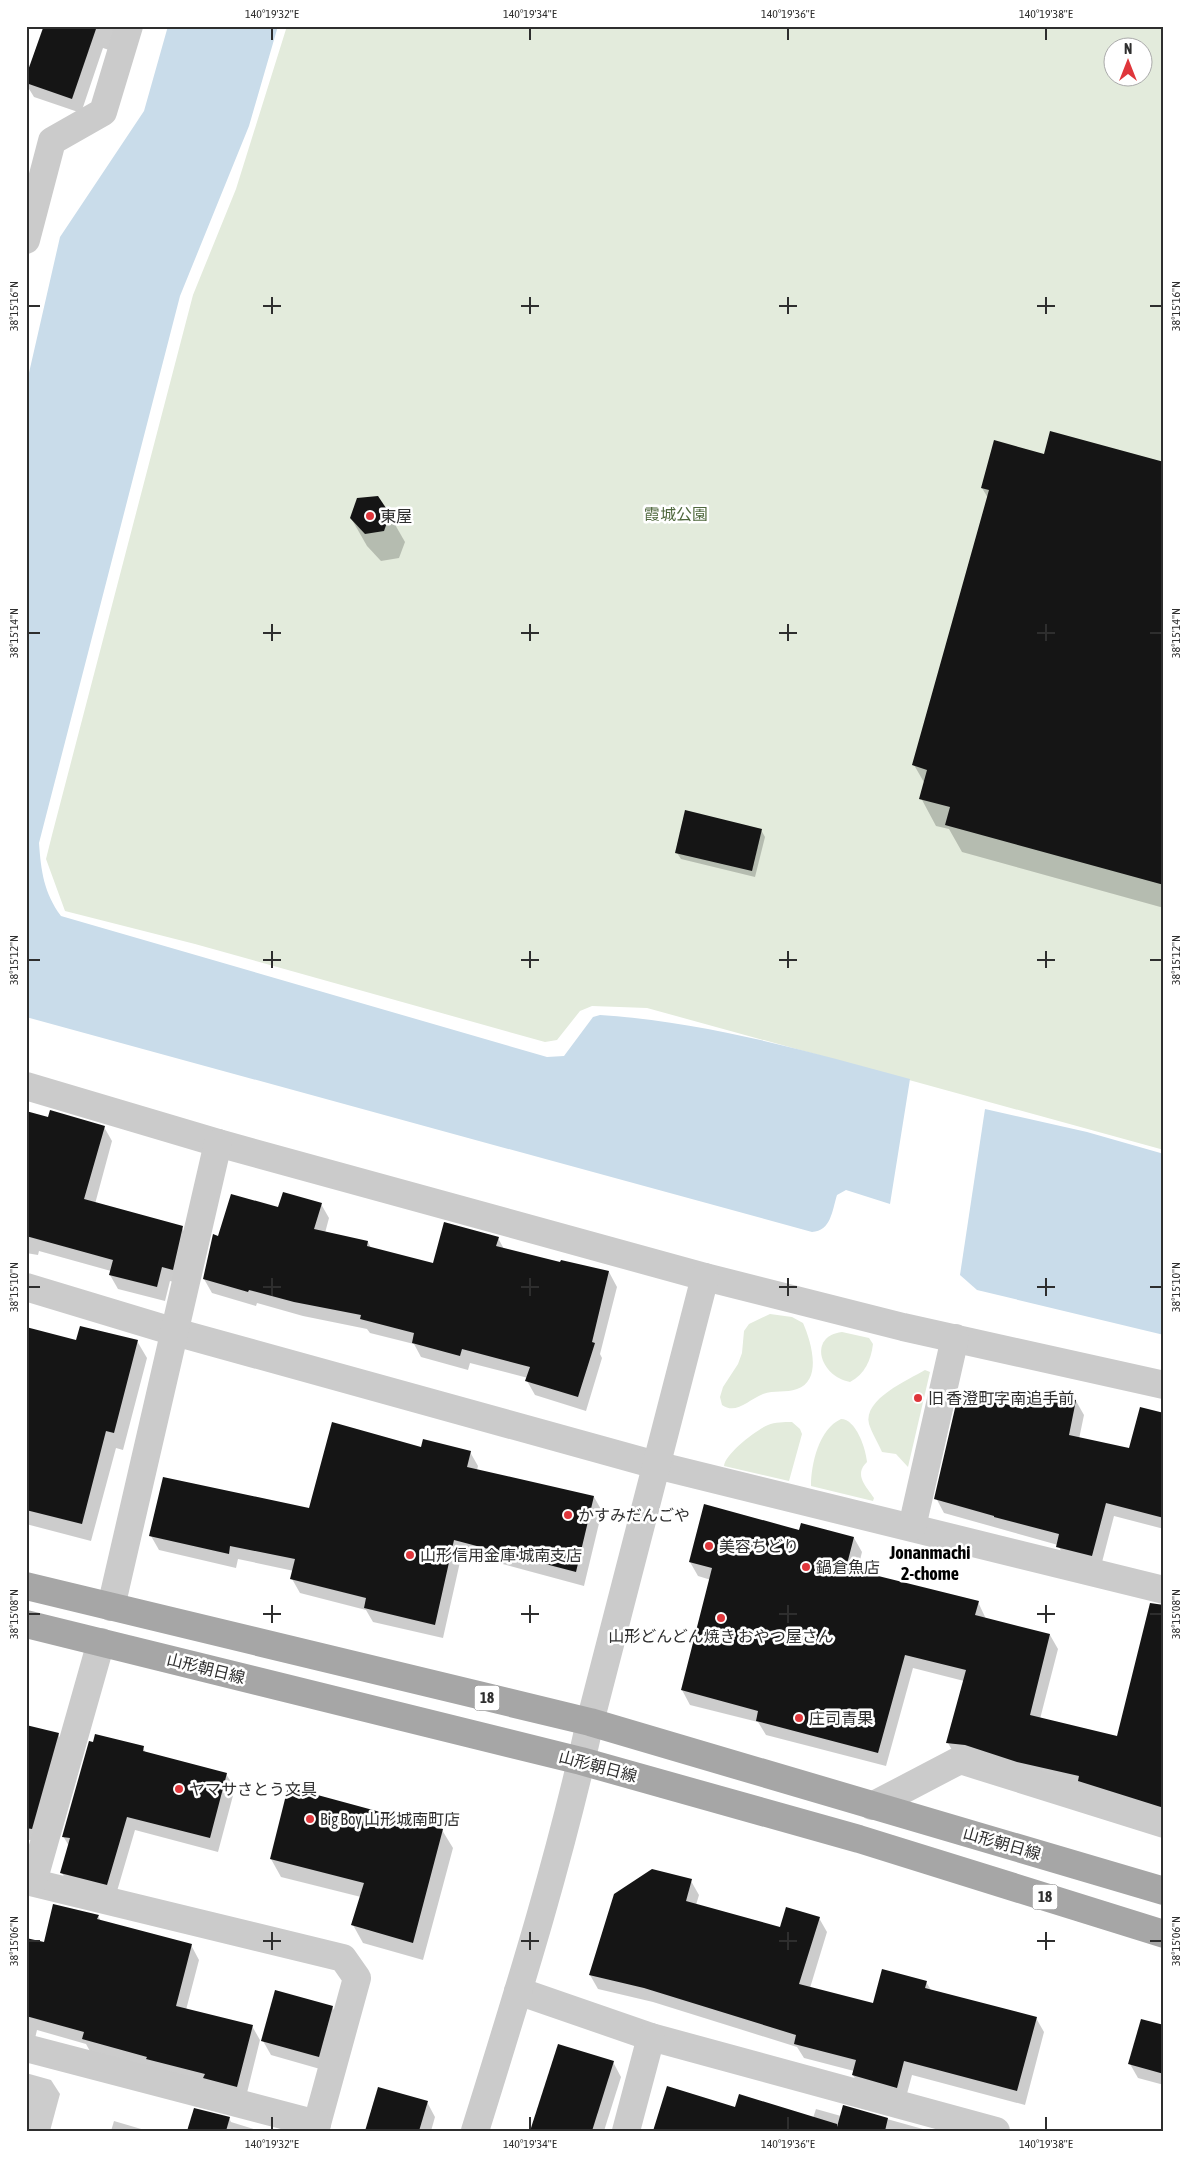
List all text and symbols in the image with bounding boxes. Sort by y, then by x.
text: 140°19'32"E [245,7,299,21]
text: 140°19'34"E [503,7,557,21]
text: 140°19'36"E [761,7,815,21]
text: 140°19'38"E [1019,7,1073,21]
north arrow [1102,38,1152,88]
text: N [1124,41,1132,57]
text: 38°15'16"N [7,281,21,331]
text: 38°15'16"N [1169,281,1183,331]
park label: 霞城公園 [644,505,708,523]
place label: 東屋 [380,507,412,525]
marker: 東屋 [364,510,376,522]
text: 38°15'14"N [7,608,21,658]
text: 38°15'14"N [1169,608,1183,658]
text: 38°15'12"N [7,935,21,985]
text: 38°15'12"N [1169,935,1183,985]
text: 38°15'10"N [7,1262,21,1312]
text: 38°15'10"N [1169,1262,1183,1312]
place label: 旧 香澄町字南追手前 [928,1389,1074,1407]
marker: 旧 香澄町字南追手前 [912,1392,924,1404]
place label: かすみだんごや [578,1506,690,1524]
marker: かすみだんごや [562,1509,574,1521]
place label: 美容ちどり [719,1537,799,1555]
marker: 美容ちどり [703,1540,715,1552]
district label: Jonanmachi 2-chome [889,1542,970,1584]
place label: 山形信用金庫 城南支店 [420,1546,582,1564]
marker: 山形信用金庫 城南支店 [404,1549,416,1561]
place label: 鍋倉魚店 [816,1558,880,1576]
marker: 鍋倉魚店 [800,1561,812,1573]
text: 38°15'08"N [7,1589,21,1639]
text: 38°15'08"N [1169,1589,1183,1639]
marker: 山形どんどん焼き おやつ屋さん [715,1612,727,1624]
place label: 山形どんどん焼き おやつ屋さん [608,1627,834,1645]
street label: 山形朝日線 [165,1650,247,1686]
road number: 18 [474,1686,500,1710]
place label: 庄司青果 [809,1709,873,1727]
marker: 庄司青果 [793,1712,805,1724]
street label: 山形朝日線 [557,1747,639,1785]
place label: ヤマサさとう文具 [189,1780,317,1798]
marker: ヤマサさとう文具 [173,1783,185,1795]
place label: Big Boy 山形城南町店 [320,1810,460,1829]
marker: Big Boy 山形城南町店 [304,1813,316,1825]
street label: 山形朝日線 [961,1823,1043,1863]
road number: 18 [1032,1884,1058,1910]
text: 38°15'06"N [7,1916,21,1966]
text: 38°15'06"N [1169,1916,1183,1966]
text: 140°19'32"E [245,2137,299,2151]
text: 140°19'34"E [503,2137,557,2151]
text: 140°19'36"E [761,2137,815,2151]
text: 140°19'38"E [1019,2137,1073,2151]

